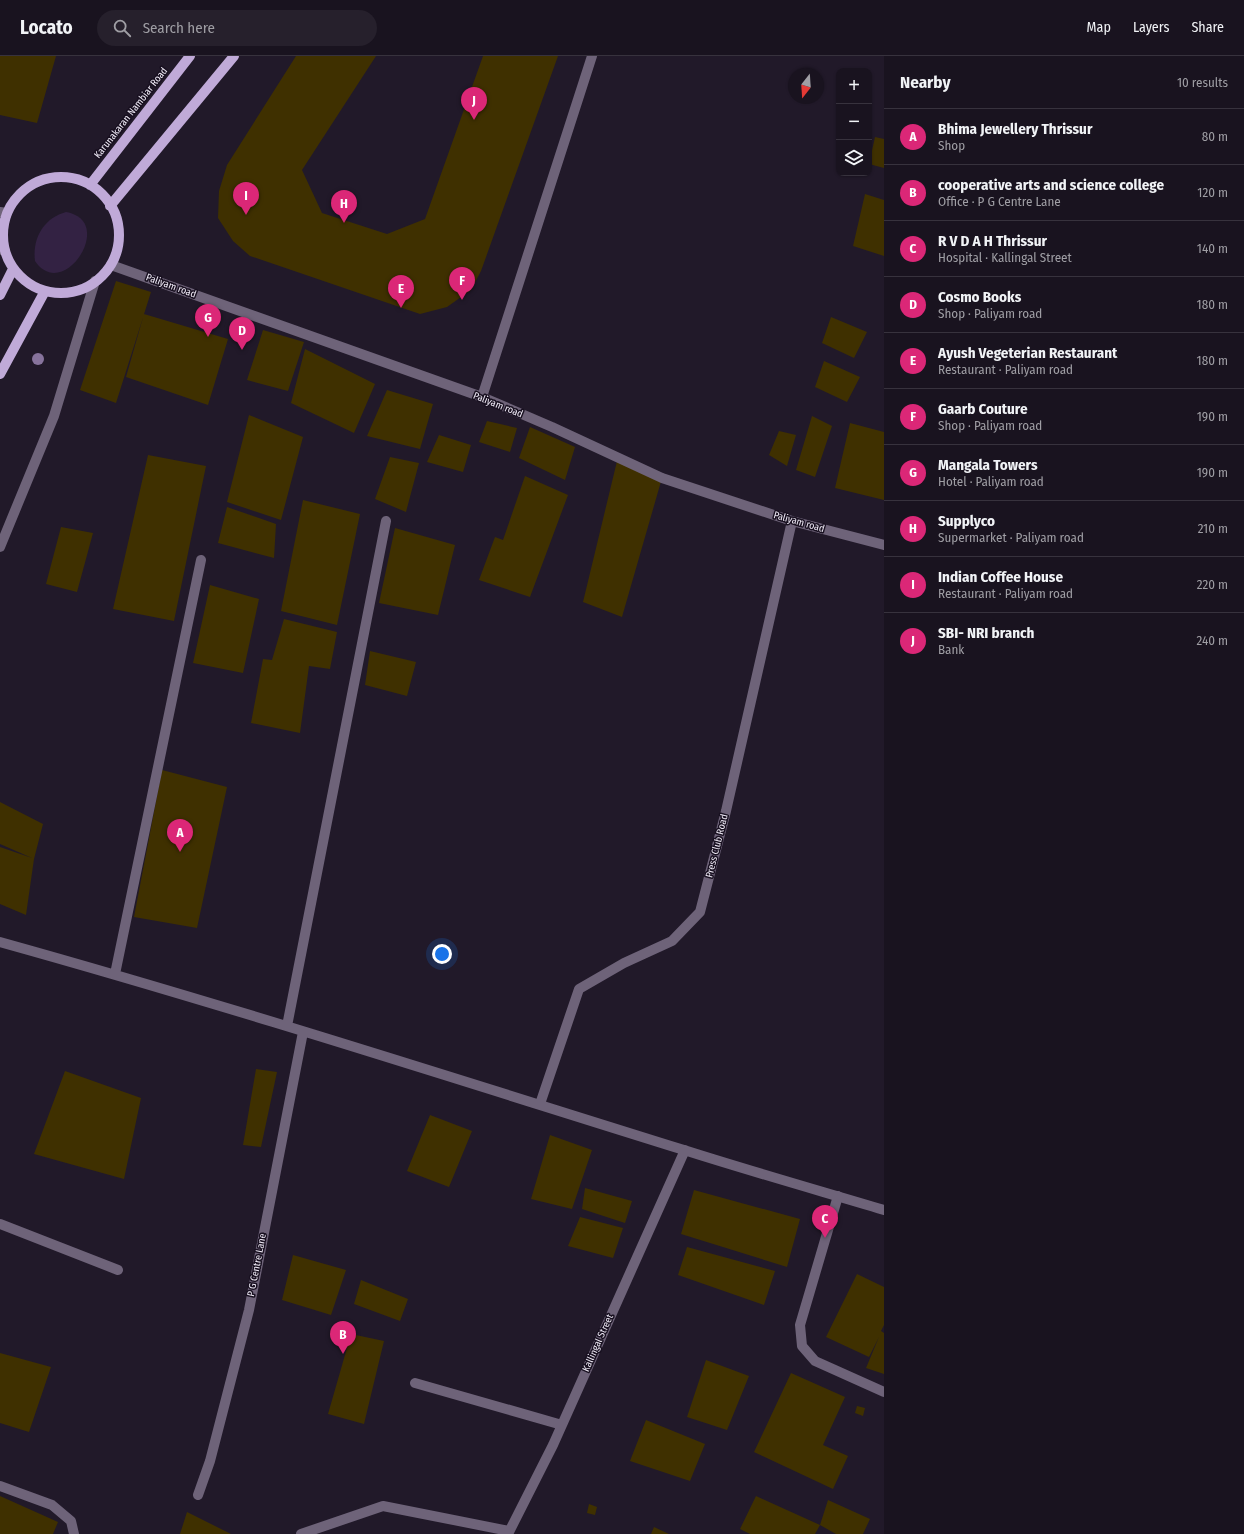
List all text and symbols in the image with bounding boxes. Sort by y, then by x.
search box [97,10,377,46]
text: Locato [20,16,73,39]
icon: search [111,17,133,39]
text: Search here [143,19,215,37]
text: Map [1087,19,1111,36]
text: Layers [1133,19,1169,36]
text: Share [1191,19,1224,36]
street label: Karunakaran Nambiar Road [92,65,170,161]
north arrow [788,68,824,104]
map controls [836,68,872,176]
button: + [836,68,872,104]
text: Nearby [900,72,951,93]
text: 10 results [1177,75,1228,90]
pin: J [461,87,487,120]
button: − [836,104,872,140]
text: Bhima Jewellery Thrissur [938,120,1092,138]
text: A [909,129,917,144]
text: 80 m [1202,129,1228,144]
text: Shop [938,138,965,153]
button: layers [836,140,872,176]
text: cooperative arts and science college [938,176,1164,194]
pin: I [233,182,259,215]
text: B [909,185,917,200]
text: 120 m [1197,185,1228,200]
pin: H [331,190,357,223]
text: Office · P G Centre Lane [938,194,1061,209]
text: R V D A H Thrissur [938,232,1047,250]
text: C [910,241,916,256]
text: 140 m [1197,241,1228,256]
text: Hospital · Kallingal Street [938,250,1072,265]
pin: F [449,267,475,300]
street label: Paliyam road [144,271,198,301]
pin: E [388,275,414,308]
text: Cosmo Books [938,288,1021,306]
text: D [909,297,917,312]
text: 180 m [1197,297,1228,312]
pin: G [195,304,221,337]
text: Shop · Paliyam road [938,306,1042,321]
pin: D [229,317,255,350]
text: Ayush Vegeterian Restaurant [938,344,1117,362]
text: E [910,353,916,368]
text: 180 m [1197,353,1228,368]
text: Restaurant · Paliyam road [938,362,1073,377]
street label: Paliyam road [471,390,525,420]
text: Gaarb Couture [938,400,1028,418]
text: F [910,409,916,424]
text: 190 m [1197,409,1228,424]
text: Shop · Paliyam road [938,418,1042,433]
text: Mangala Towers [938,456,1037,474]
text: G [909,465,917,480]
text: 190 m [1197,465,1228,480]
text: Hotel · Paliyam road [938,474,1044,489]
street label: Paliyam road [772,509,826,535]
text: Supplyco [938,512,995,530]
text: H [909,521,917,536]
text: 210 m [1198,521,1228,536]
text: Supermarket · Paliyam road [938,530,1084,545]
text: Indian Coffee House [938,568,1063,586]
text: I [911,577,915,592]
text: 220 m [1197,577,1228,592]
text: Restaurant · Paliyam road [938,586,1073,601]
text: SBI- NRI branch [938,624,1034,642]
text: J [911,633,915,648]
text: 240 m [1196,633,1228,648]
text: Bank [938,642,964,657]
street label: Press Club Road [703,813,731,879]
pin: A [167,819,193,852]
your location [432,944,452,964]
pin: C [812,1205,838,1238]
street label: P G Centre Lane [245,1232,269,1298]
street label: Kallingal Street [580,1312,616,1374]
pin: B [330,1321,356,1354]

